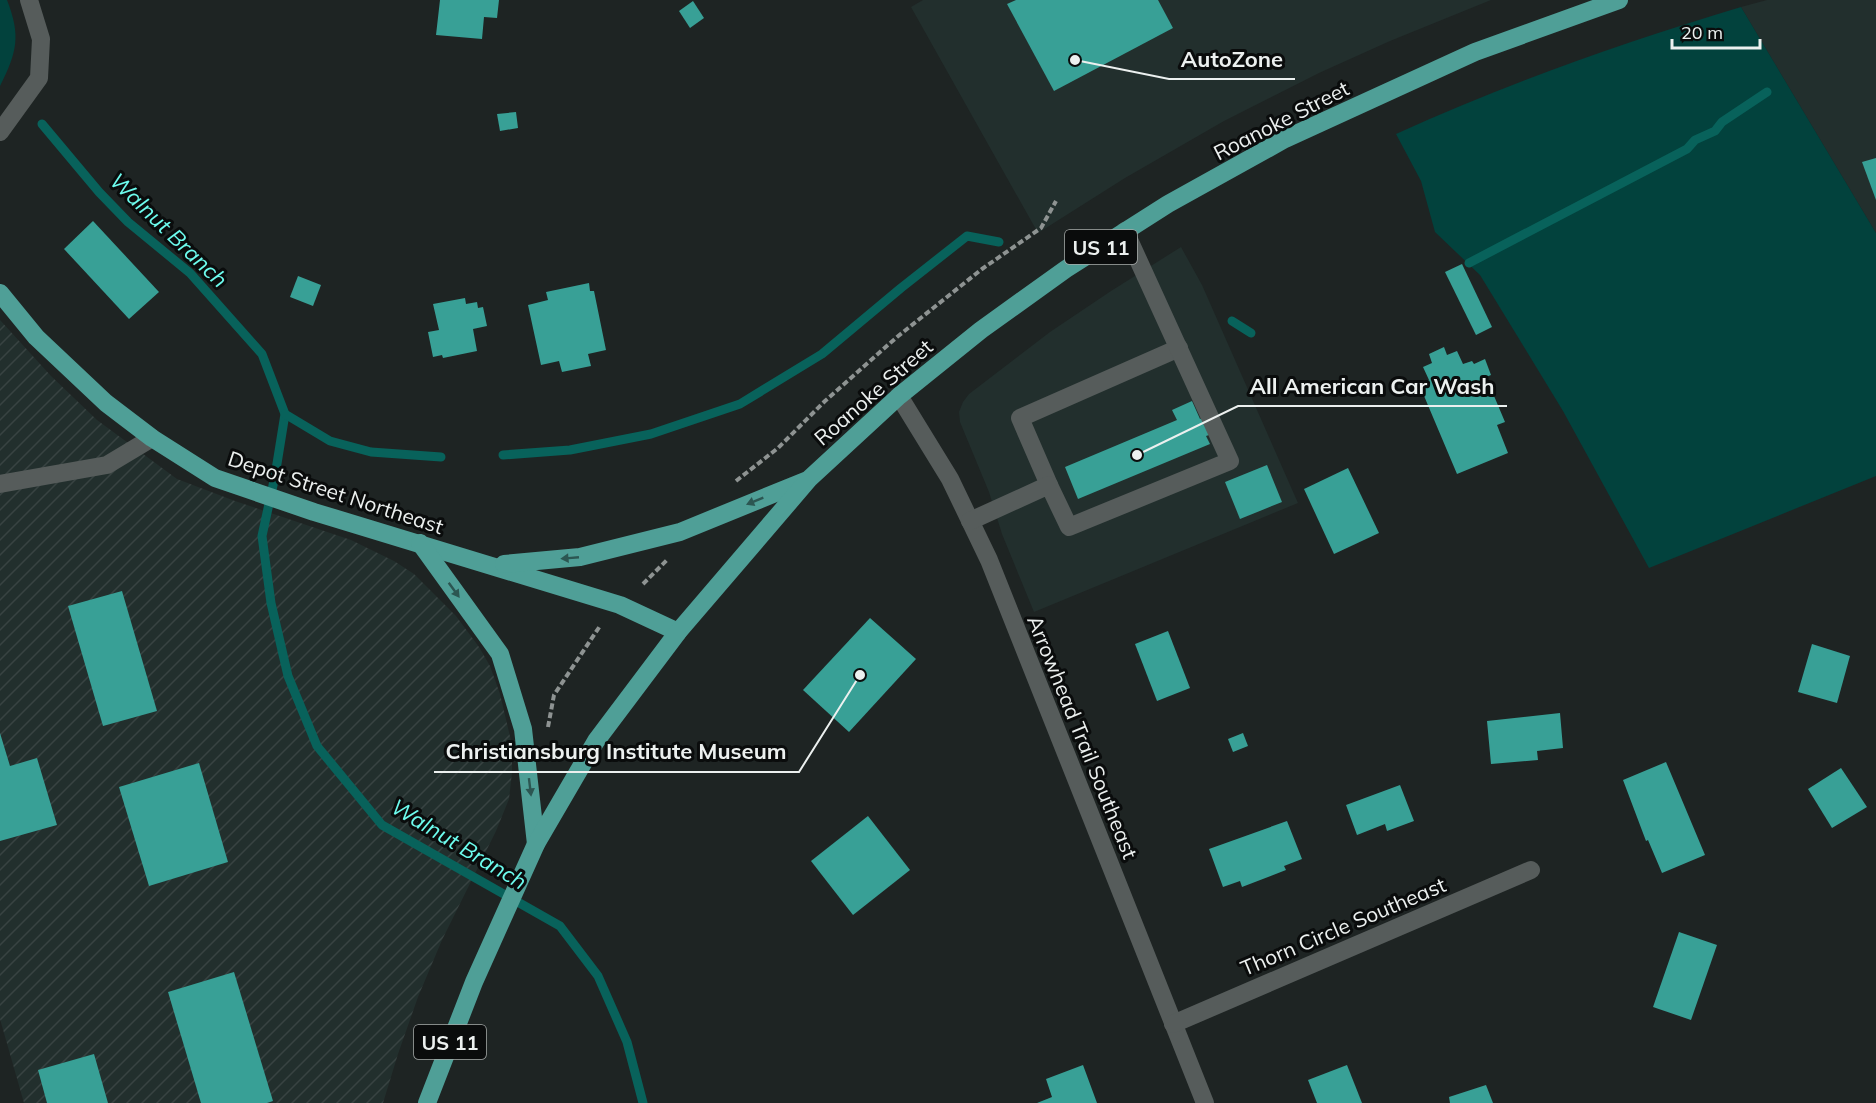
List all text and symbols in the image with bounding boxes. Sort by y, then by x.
scale bar [1672,12,1760,50]
text: 20 m [1681,21,1723,44]
callout: AutoZone [1169,39,1295,79]
text: AutoZone [1181,45,1283,73]
street label: Roanoke Street [1209,75,1353,165]
water label: Walnut Branch [104,167,234,293]
road number: US 11 [1065,230,1137,264]
street label: Roanoke Street [808,333,938,451]
callout: All American Car Wash [1238,366,1507,406]
text: All American Car Wash [1250,372,1494,400]
street label: Depot Street Northeast [225,445,447,539]
one-way arrow [746,497,764,506]
one-way arrow [560,553,579,563]
one-way arrow [448,582,460,598]
street label: Arrowhead Trail Southeast [1022,611,1144,863]
callout: Christiansburg Institute Museum [434,732,799,772]
text: Christiansburg Institute Museum [445,737,787,765]
one-way arrow [525,778,535,797]
water label: Walnut Branch [386,792,532,896]
street label: Thorn Circle Southeast [1237,871,1449,981]
road number: US 11 [414,1025,486,1059]

